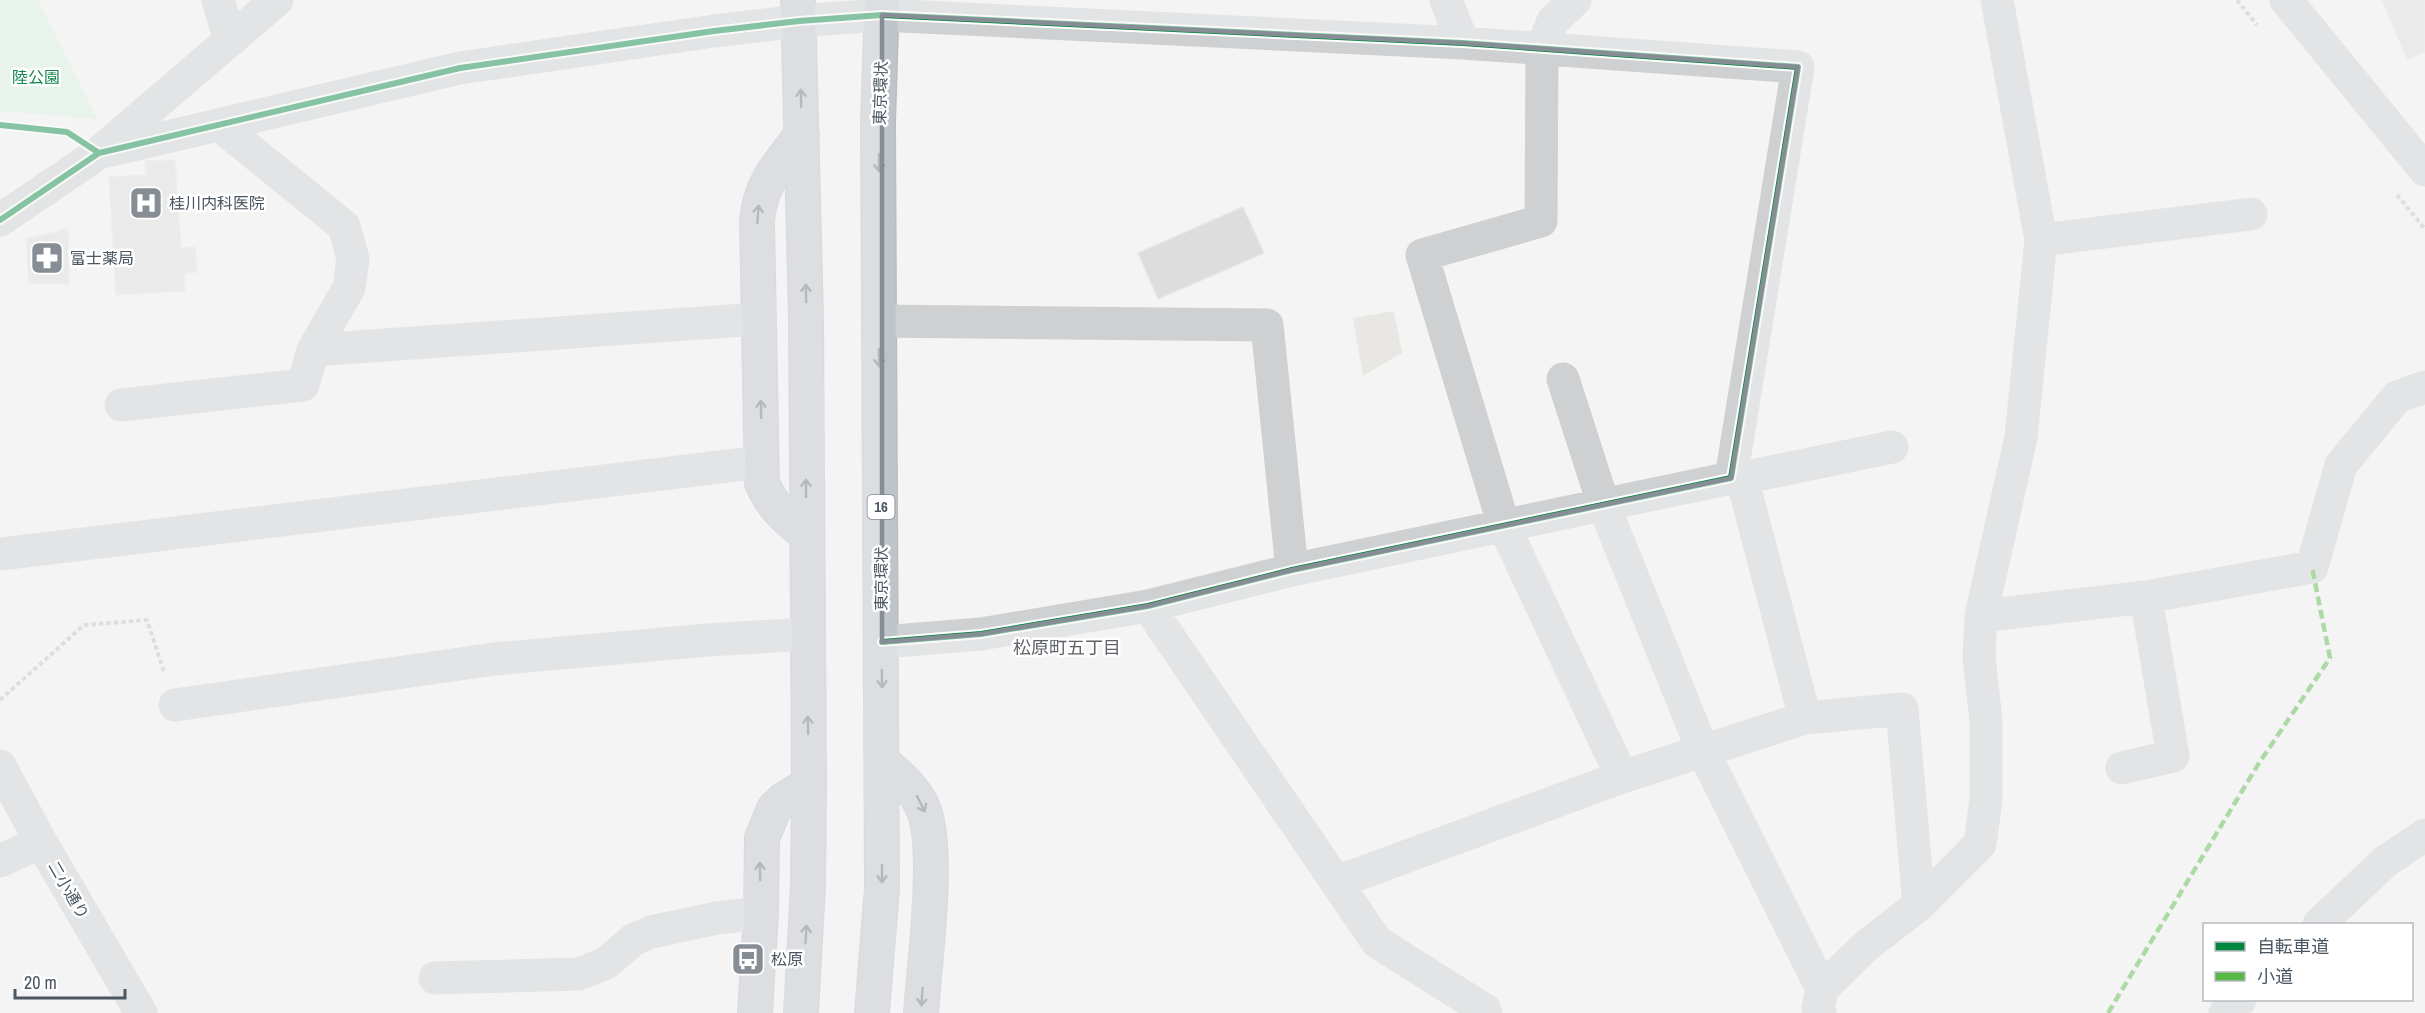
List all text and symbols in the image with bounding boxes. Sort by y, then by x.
street label: 東京環状 [868,61,892,125]
park label: 陸公園 [12,66,60,88]
one-way arrow [795,89,807,109]
one-way arrow [873,153,885,173]
hospital icon: 桂川内科医院 [128,185,164,221]
place label: 桂川内科医院 [169,192,265,214]
one-way arrow [752,205,763,225]
pharmacy icon: 富士薬局 [29,240,65,276]
place label: 富士薬局 [70,247,134,269]
one-way arrow [800,284,811,304]
one-way arrow [873,348,885,368]
one-way arrow [755,400,766,420]
one-way arrow [800,479,812,499]
road number: 16 [868,495,894,519]
street label: 東京環状 [870,547,892,611]
district label: 松原町五丁目 [1013,635,1121,660]
one-way arrow [876,669,888,689]
one-way arrow [802,716,814,736]
one-way arrow [915,795,927,813]
street label: 二小通り [43,857,95,923]
one-way arrow [754,861,766,881]
one-way arrow [876,864,888,884]
legend [2203,923,2413,1001]
one-way arrow [800,924,811,944]
text: 自転車道 [2257,934,2329,959]
bus stop icon: 松原 [730,941,766,977]
place label: 松原 [771,948,803,970]
scale bar [15,962,124,1000]
text: 小道 [2257,964,2293,989]
text: 20 m [24,970,57,995]
one-way arrow [916,987,927,1007]

